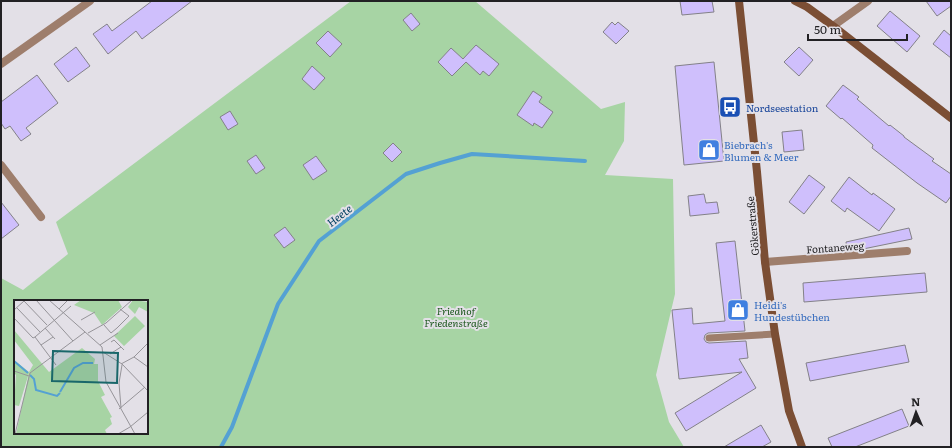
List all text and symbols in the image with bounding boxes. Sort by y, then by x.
scale bar [808,16,907,42]
text: 50 m [814,20,841,38]
bus stop icon: Nordseestation [717,94,743,120]
place label: Nordseestation [746,100,819,115]
shop icon: Biebrach's Blumen & Meer [696,137,722,163]
place label: Biebrach's Blumen & Meer [724,137,799,164]
street label: Gökerstraße [742,196,762,256]
water label: Heete [323,200,355,230]
street label: Fontaneweg [806,237,865,257]
shop icon: Heidi's Hundestübchen [725,297,751,323]
place label: Heidi's Hundestübchen [754,297,830,324]
inset map [14,300,148,434]
park label: Friedhof Friedenstraße [424,303,488,330]
north arrow [896,392,936,432]
text: N [911,393,921,409]

